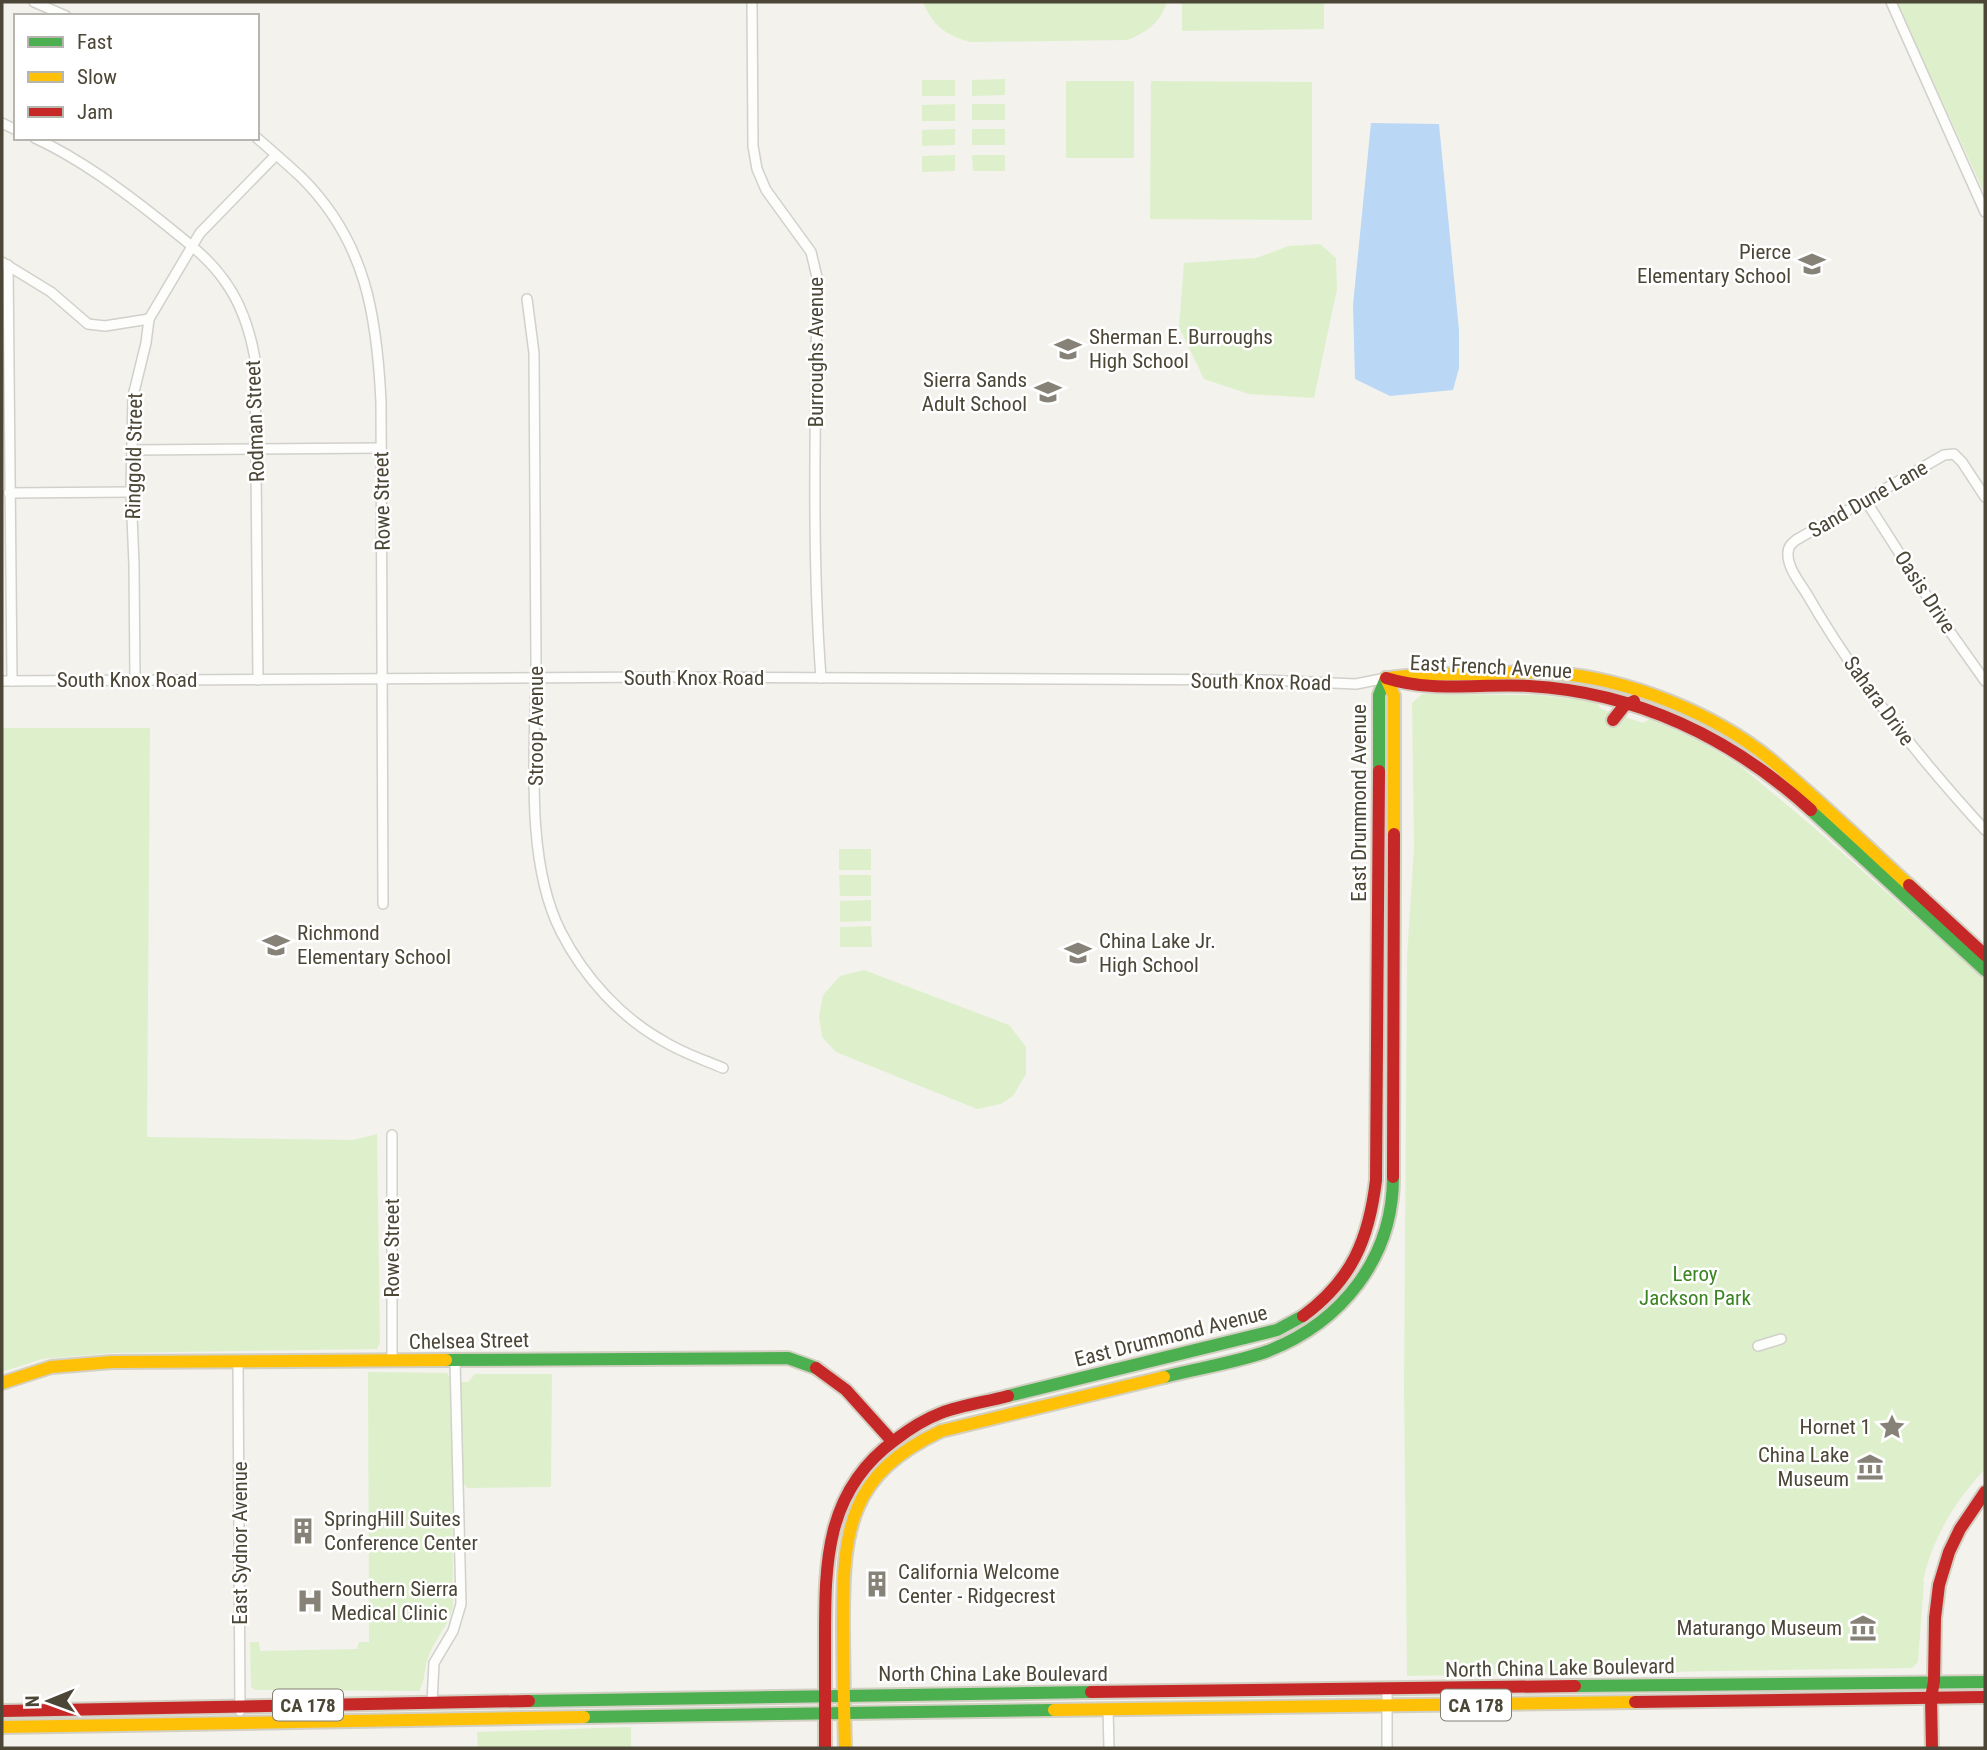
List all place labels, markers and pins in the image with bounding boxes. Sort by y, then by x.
place label: Pierce Elementary School [1637,240,1791,288]
school or university icon: Pierce Elementary School [1797,249,1827,279]
place label: Sherman E. Burroughs High School [1089,325,1273,373]
school or university icon: Sherman E. Burroughs High School [1053,334,1083,364]
place label: Sierra Sands Adult School [922,368,1027,416]
school or university icon: Sierra Sands Adult School [1033,377,1063,407]
place label: Richmond Elementary School [297,921,451,969]
place label: China Lake Jr. High School [1099,929,1216,977]
school or university icon: Richmond Elementary School [261,930,291,960]
school or university icon: China Lake Jr. High School [1063,938,1093,968]
place icon: Hornet 1 [1877,1412,1907,1442]
place label: Hornet 1 [1800,1415,1871,1439]
place label: China Lake Museum [1758,1443,1849,1491]
museum icon: China Lake Museum [1855,1452,1885,1482]
place label: SpringHill Suites Conference Center [324,1507,478,1555]
building icon: SpringHill Suites Conference Center [288,1516,318,1546]
place label: California Welcome Center - Ridgecrest [898,1560,1059,1608]
building icon: California Welcome Center - Ridgecrest [862,1569,892,1599]
place label: Southern Sierra Medical Clinic [331,1577,458,1625]
hospital icon: Southern Sierra Medical Clinic [295,1586,325,1616]
museum icon: Maturango Museum [1848,1613,1878,1643]
place label: Maturango Museum [1676,1616,1842,1640]

